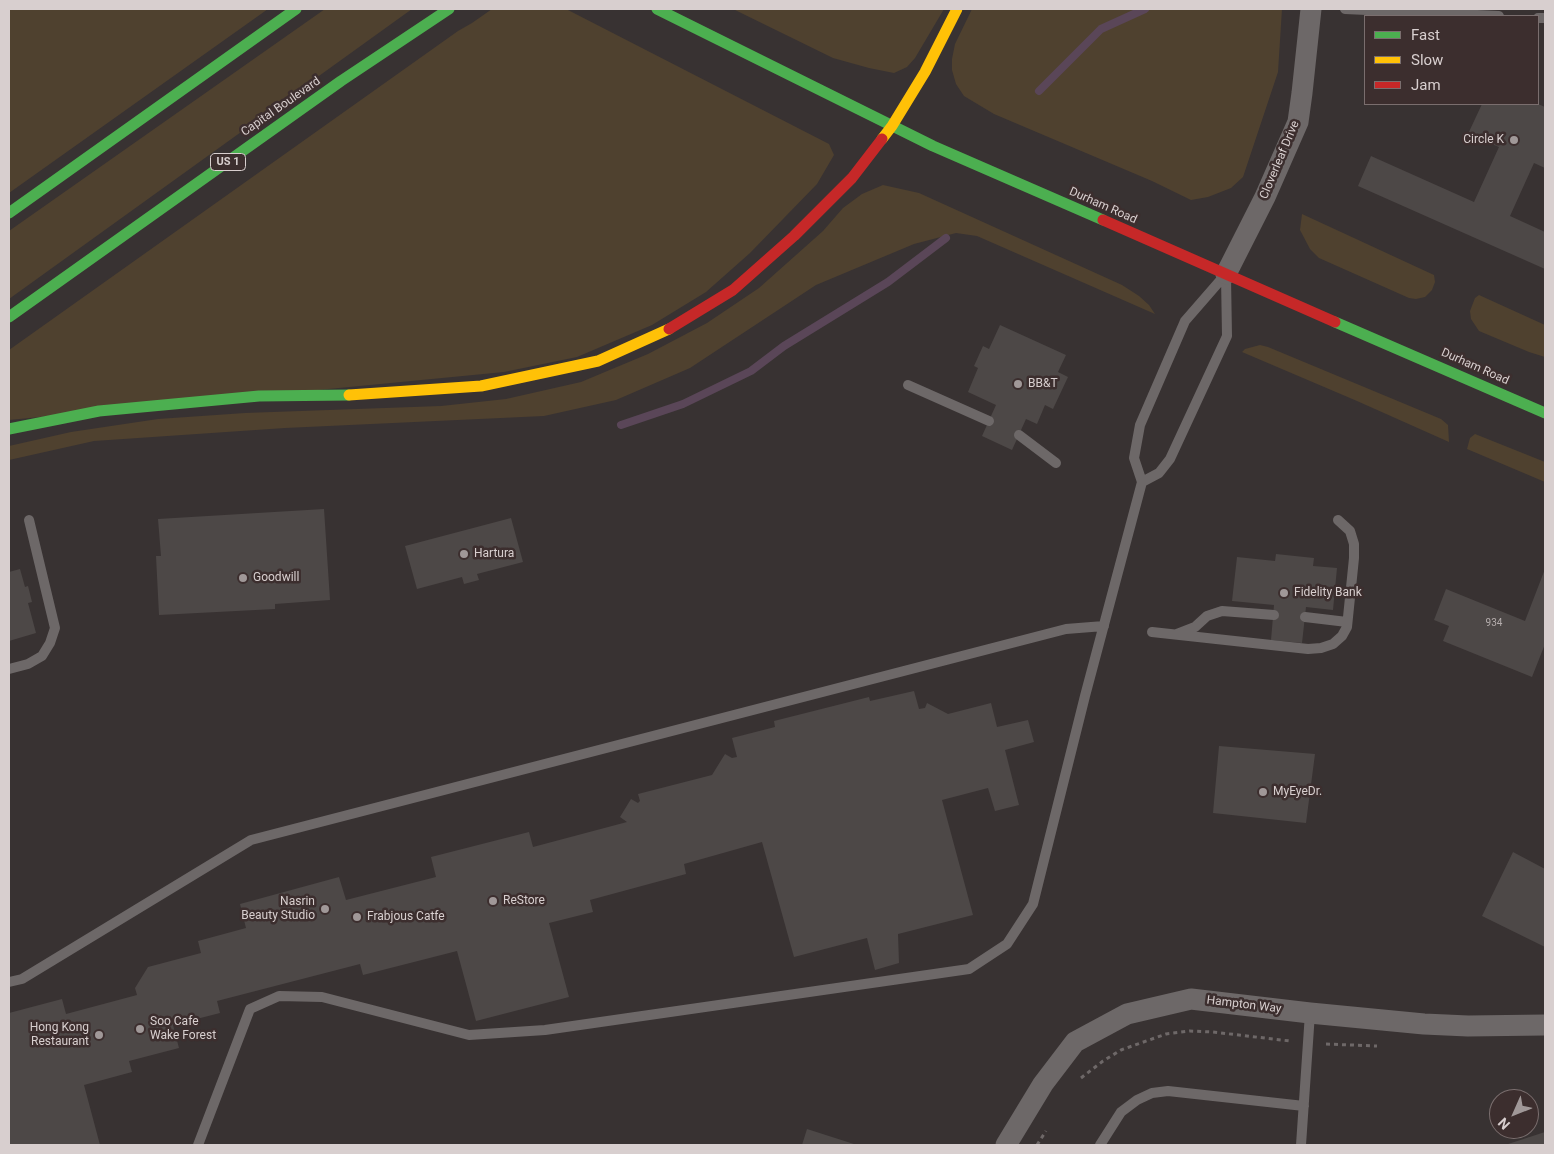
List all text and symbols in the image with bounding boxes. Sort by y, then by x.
legend [1364,15,1539,105]
text: Fast [1411,26,1440,44]
text: Slow [1411,51,1443,69]
street label: Capital Boulevard [239,74,323,140]
text: Jam [1411,76,1441,94]
street label: Cloverleaf Drive [1257,119,1303,201]
place label: Circle K [1463,133,1504,147]
marker: Circle K [1508,134,1520,146]
road number: US 1 [210,154,246,170]
street label: Durham Road [1067,185,1139,227]
street label: Durham Road [1439,346,1511,388]
place label: BB&T [1028,377,1058,391]
marker: BB&T [1012,378,1024,390]
place label: Hartura [474,547,514,561]
marker: Hartura [458,548,470,560]
place label: Goodwill [253,571,299,585]
marker: Goodwill [237,572,249,584]
place label: Fidelity Bank [1294,586,1362,600]
marker: Fidelity Bank [1278,587,1290,599]
house number: 934 [1486,617,1502,629]
place label: MyEyeDr. [1273,785,1322,799]
marker: MyEyeDr. [1257,786,1269,798]
place label: ReStore [503,894,545,908]
place label: Nasrin Beauty Studio [241,895,315,923]
marker: ReStore [487,895,499,907]
marker: Nasrin Beauty Studio [319,903,331,915]
place label: Frabjous Catfe [367,910,445,924]
marker: Frabjous Catfe [351,911,363,923]
street label: Hampton Way [1206,993,1282,1017]
place label: Soo Cafe Wake Forest [150,1015,216,1043]
place label: Hong Kong Restaurant [30,1021,89,1049]
marker: Soo Cafe Wake Forest [134,1023,146,1035]
marker: Hong Kong Restaurant [93,1029,105,1041]
north arrow [1489,1089,1539,1139]
text: N [1495,1115,1513,1133]

